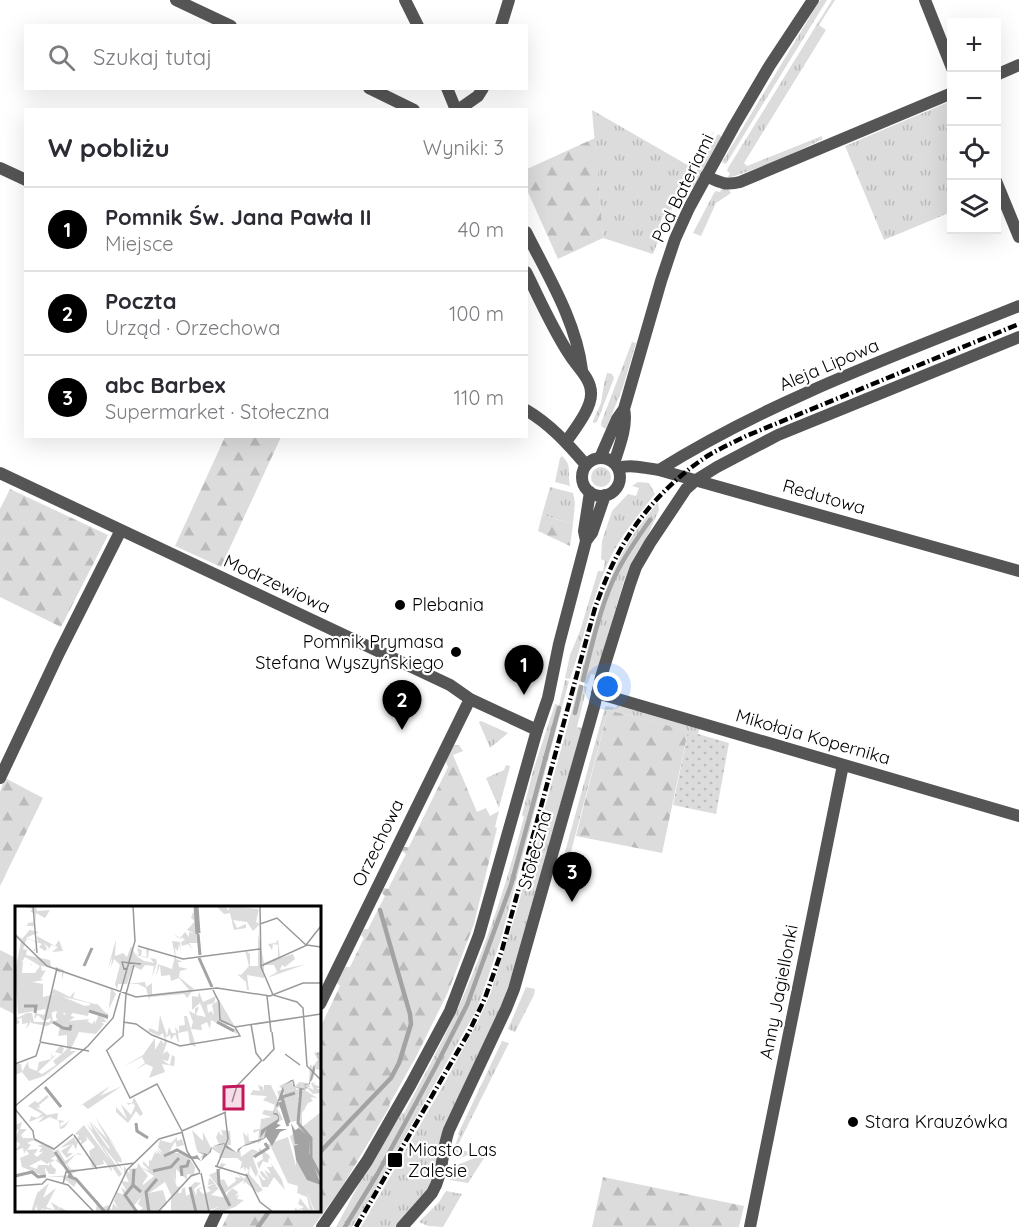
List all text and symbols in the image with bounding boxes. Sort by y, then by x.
map controls [947,18,1001,234]
button: + [947,18,1001,72]
search box [24,24,528,90]
icon: search [45,41,78,74]
text: Szukaj tutaj [93,43,212,71]
button: − [947,72,1001,126]
button: locate [947,126,1001,180]
street label: Pod Bateriami [646,130,719,246]
text: W pobliżu [48,131,170,164]
text: Wyniki: 3 [423,135,504,160]
button: layers [947,180,1001,234]
text: Pomnik Św. Jana Pawła II [105,203,372,231]
text: 1 [64,217,71,242]
text: 40 m [458,217,504,242]
text: Miejsce [105,231,174,256]
text: Poczta [105,287,177,315]
text: 2 [62,301,73,326]
text: 100 m [449,301,504,326]
text: Urząd · Orzechowa [105,315,280,340]
street label: Aleja Lipowa [775,333,882,396]
text: abc Barbex [105,371,226,399]
text: 3 [62,385,73,410]
text: 110 m [454,385,504,410]
text: Supermarket · Stołeczna [105,399,330,424]
street label: Redutowa [780,474,868,519]
street label: Modrzewiowa [220,549,334,618]
place label: Plebania [412,593,484,616]
marker: Plebania [393,598,407,612]
place label: Pomnik Prymasa Stefana Wyszyńskiego [255,630,444,674]
marker: Pomnik Prymasa Stefana Wyszyńskiego [449,645,463,659]
pin: 1 [504,646,544,695]
your location [593,672,622,701]
pin: 2 [382,680,422,730]
street label: Mikołaja Kopernika [733,703,893,770]
street label: Orzechowa [347,795,409,890]
street label: Stołeczna [512,808,557,892]
pin: 3 [552,852,592,902]
inset map [15,906,321,1212]
street label: Anny Jagiellonki [754,923,803,1061]
place label: Stara Krauzówka [865,1110,1008,1133]
marker: Stara Krauzówka [846,1115,860,1129]
place label: Miasto Las Zalesie [408,1138,497,1182]
marker: Miasto Las Zalesie [386,1151,404,1169]

